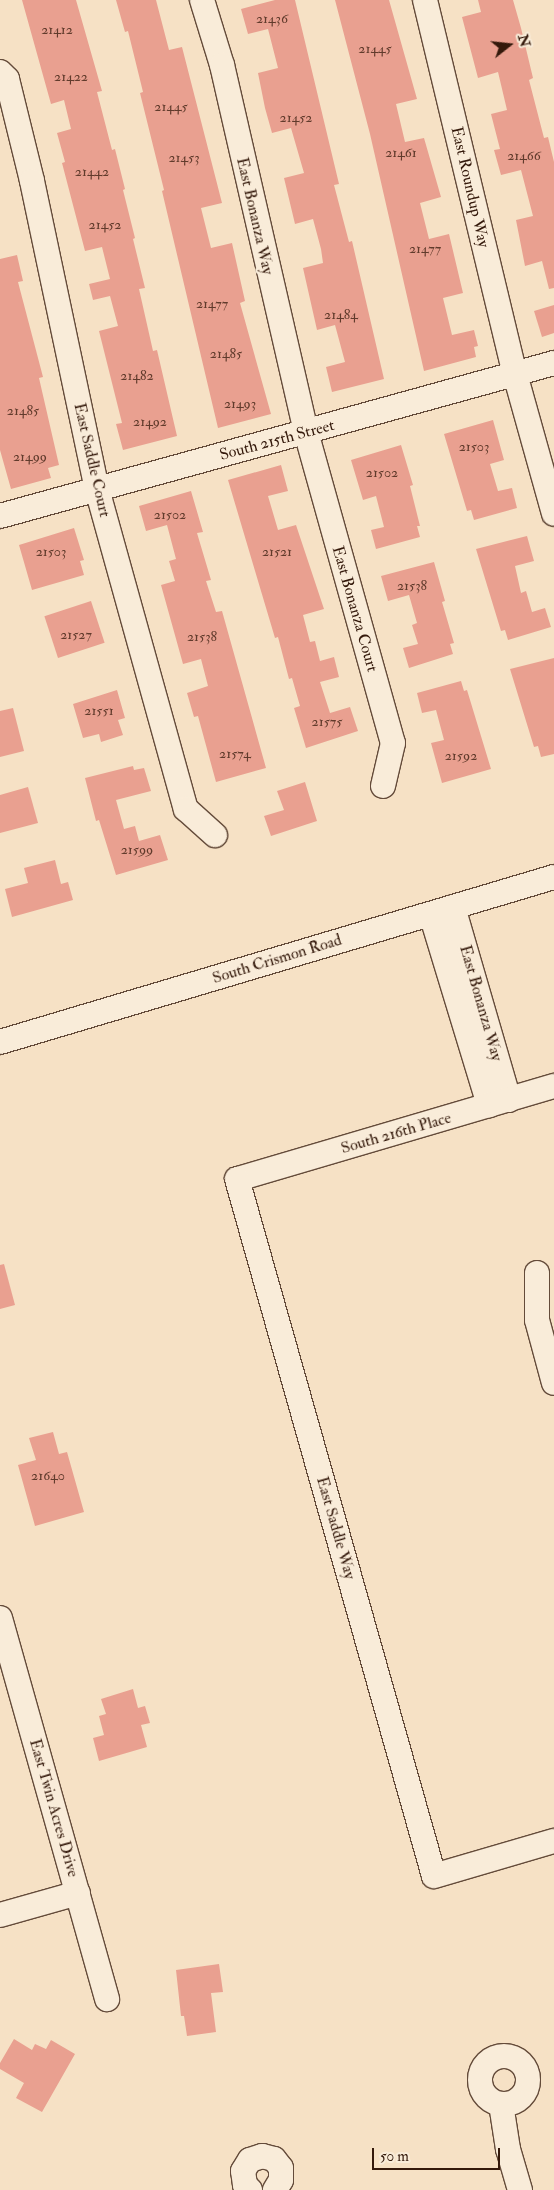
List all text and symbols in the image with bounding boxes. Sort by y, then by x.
house number: 21436 [256,11,288,27]
north arrow [484,20,534,70]
house number: 21412 [41,22,73,38]
text: N [514,32,534,49]
house number: 21445 [358,41,392,57]
house number: 21422 [54,69,88,85]
house number: 21445 [154,99,188,115]
house number: 21452 [280,110,312,126]
street label: East Roundup Way [447,125,493,249]
house number: 21461 [385,145,417,161]
house number: 21466 [507,148,541,164]
house number: 21453 [168,150,200,166]
street label: East Bonanza Way [232,156,278,276]
house number: 21442 [75,164,109,180]
house number: 21452 [89,217,121,233]
house number: 21477 [409,241,441,257]
house number: 21477 [196,296,228,312]
house number: 21484 [324,307,358,323]
house number: 21485 [210,346,242,362]
house number: 21482 [120,368,154,384]
house number: 21493 [224,396,256,412]
street label: East Saddle Court [70,401,114,519]
house number: 21485 [7,403,39,419]
house number: 21492 [133,414,167,430]
street label: South 215th Street [217,415,337,465]
house number: 21503 [459,439,489,455]
house number: 21499 [13,449,47,465]
house number: 21502 [366,465,398,481]
house number: 21502 [154,507,186,523]
house number: 21503 [36,544,66,560]
house number: 21521 [262,544,292,560]
street label: East Bonanza Court [328,544,382,674]
house number: 21538 [397,578,427,594]
house number: 21527 [60,627,92,643]
house number: 21538 [187,629,217,645]
house number: 21551 [84,703,114,719]
house number: 21575 [312,714,342,730]
house number: 21574 [219,746,251,762]
house number: 21592 [445,748,477,764]
house number: 21599 [121,842,153,858]
street label: South Crismon Road [210,930,344,988]
street label: East Bonanza Way [455,943,507,1063]
street label: South 216th Place [339,1108,453,1158]
house number: 21640 [31,1468,65,1484]
street label: East Saddle Way [312,1475,360,1581]
street label: East Twin Acres Drive [25,1737,83,1879]
scale bar [374,2138,502,2170]
text: 50 m [380,2147,409,2166]

